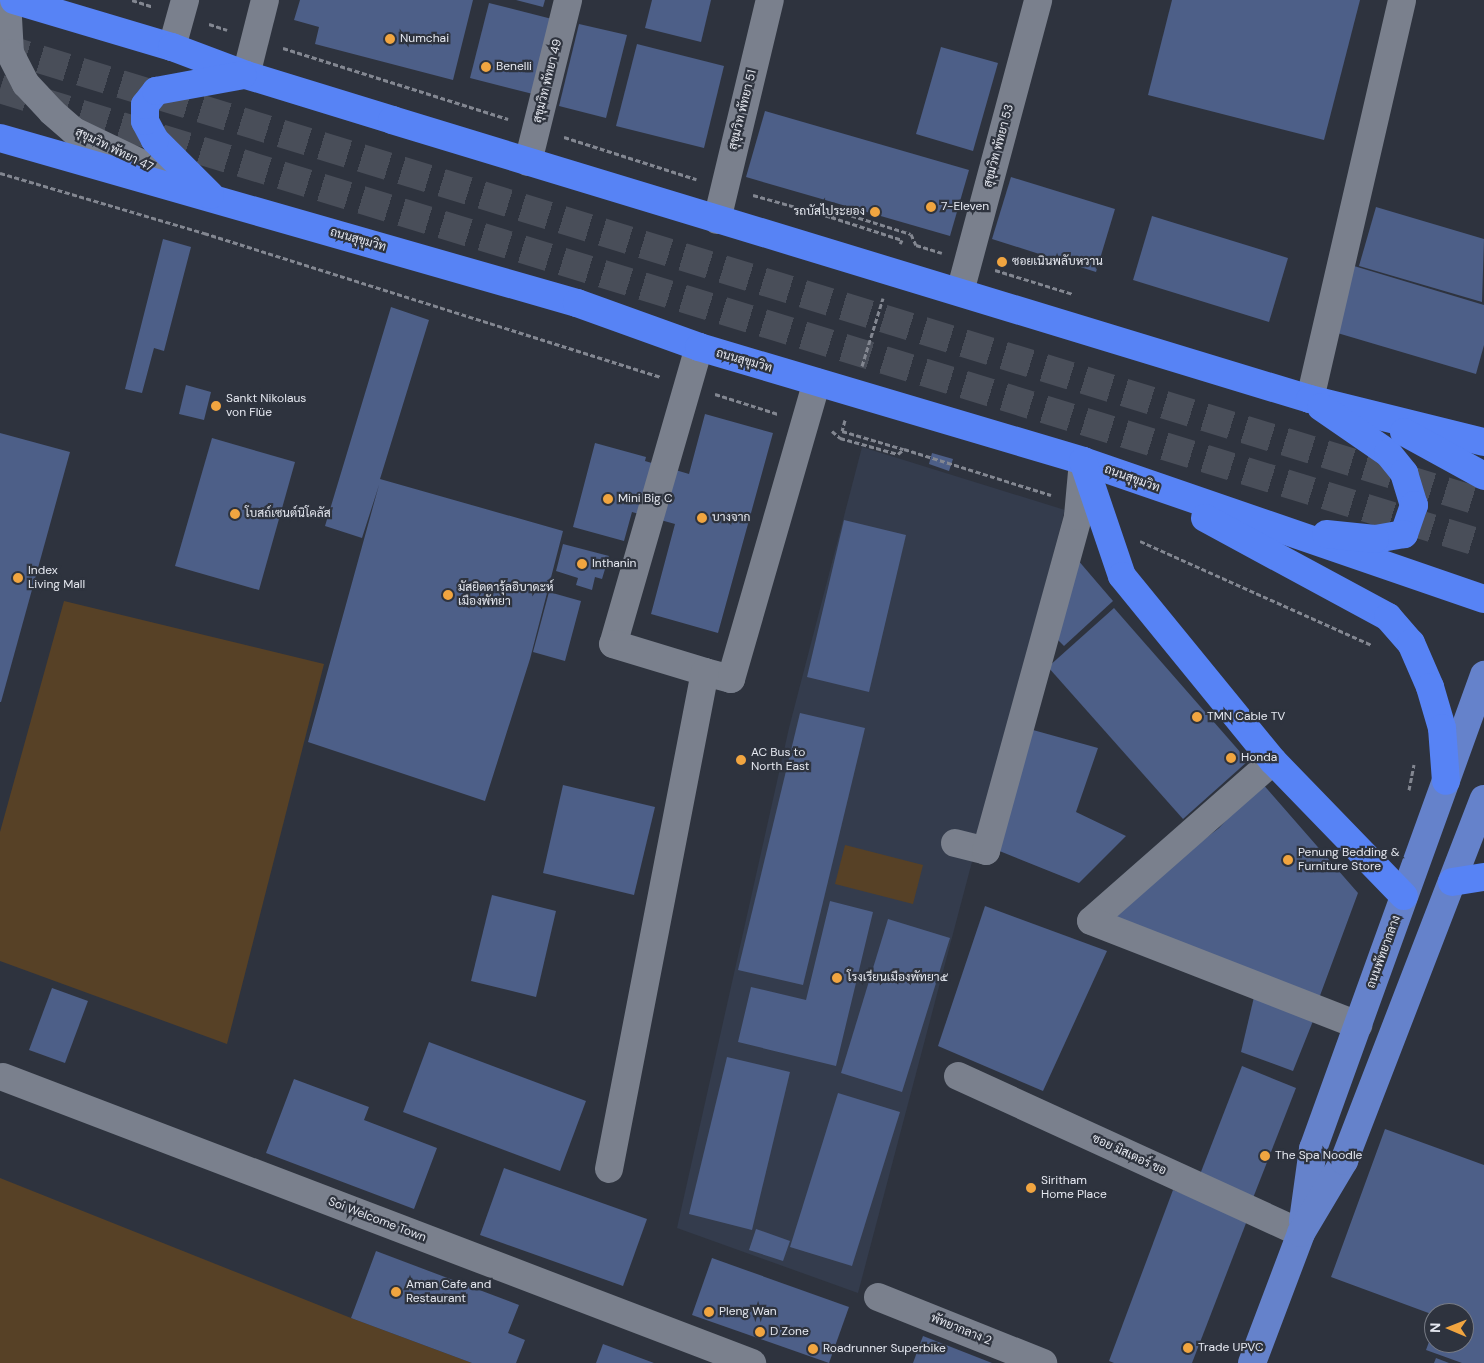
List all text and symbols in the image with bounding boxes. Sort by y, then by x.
place label: Numchai [400,32,449,46]
marker: Numchai [384,33,396,45]
street label: สุขุมวิท พัทยา 49 [531,38,565,124]
place label: Benelli [496,60,532,74]
marker: Benelli [480,61,492,73]
street label: สุขุมวิท พัทยา 51 [726,68,760,152]
street label: สุขุมวิท พัทยา 53 [981,103,1017,189]
street label: สุขุมวิท พัทยา 47 [73,125,155,175]
place label: 7-Eleven [941,200,989,214]
marker: 7-Eleven [925,201,937,213]
place label: รถบัสไประยอง [793,205,865,219]
marker: รถบัสไประยอง [869,206,881,218]
street label: ถนนสุขุมวิท [328,225,388,255]
place label: ซอยเนินพลับหวาน [1012,255,1103,269]
marker: ซอยเนินพลับหวาน [996,256,1008,268]
street label: ถนนสุขุมวิท [714,346,774,376]
place label: Sankt Nikolaus von Flüe [226,392,306,420]
marker: Sankt Nikolaus von Flüe [210,400,222,412]
street label: ถนนสุขุมวิท [1102,462,1162,496]
place label: Mini Big C [618,492,673,506]
marker: Mini Big C [602,493,614,505]
place label: โบสถ์เซนต์นิโคลัส [245,507,331,521]
marker: โบสถ์เซนต์นิโคลัส [229,508,241,520]
place label: บางจาก [712,511,750,525]
marker: บางจาก [696,512,708,524]
place label: Inthanin [592,557,636,571]
marker: Inthanin [576,558,588,570]
place label: Index Living Mall [28,564,85,592]
marker: Index Living Mall [12,572,24,584]
place label: มัสยิดดารุ้ลอิบาดะห์ เมืองพัทยา [458,581,554,609]
marker: มัสยิดดารุ้ลอิบาดะห์ เมืองพัทยา [442,589,454,601]
place label: TMN Cable TV [1207,710,1285,724]
marker: TMN Cable TV [1191,711,1203,723]
place label: AC Bus to North East [751,746,809,774]
place label: Honda [1241,751,1277,765]
marker: Honda [1225,752,1237,764]
marker: AC Bus to North East [735,754,747,766]
place label: Penung Bedding & Furniture Store [1298,846,1400,874]
marker: Penung Bedding & Furniture Store [1282,854,1294,866]
street label: ถนนพัทยากลาง [1364,914,1404,990]
place label: โรงเรียนเมืองพัทยา๕ [847,971,948,985]
marker: โรงเรียนเมืองพัทยา๕ [831,972,843,984]
street label: ซอย มิสเตอร์ ชอ [1090,1132,1168,1178]
place label: The Spa Noodle [1275,1149,1362,1163]
marker: The Spa Noodle [1259,1150,1271,1162]
place label: Siritham Home Place [1041,1174,1107,1202]
marker: Siritham Home Place [1025,1182,1037,1194]
street label: Soi Welcome Town [326,1195,428,1245]
place label: Aman Cafe and Restaurant [406,1278,491,1306]
marker: Aman Cafe and Restaurant [390,1286,402,1298]
north arrow [1424,1303,1474,1353]
place label: Pleng Wan [719,1305,777,1319]
marker: Pleng Wan [703,1306,715,1318]
street label: พัทยากลาง 2 [928,1311,994,1349]
text: N [1426,1322,1444,1333]
place label: D Zone [770,1325,809,1339]
marker: D Zone [754,1326,766,1338]
place label: Trade UPVC [1198,1341,1264,1355]
place label: Roadrunner Superbike [823,1342,946,1356]
marker: Trade UPVC [1182,1342,1194,1354]
marker: Roadrunner Superbike [807,1343,819,1355]

